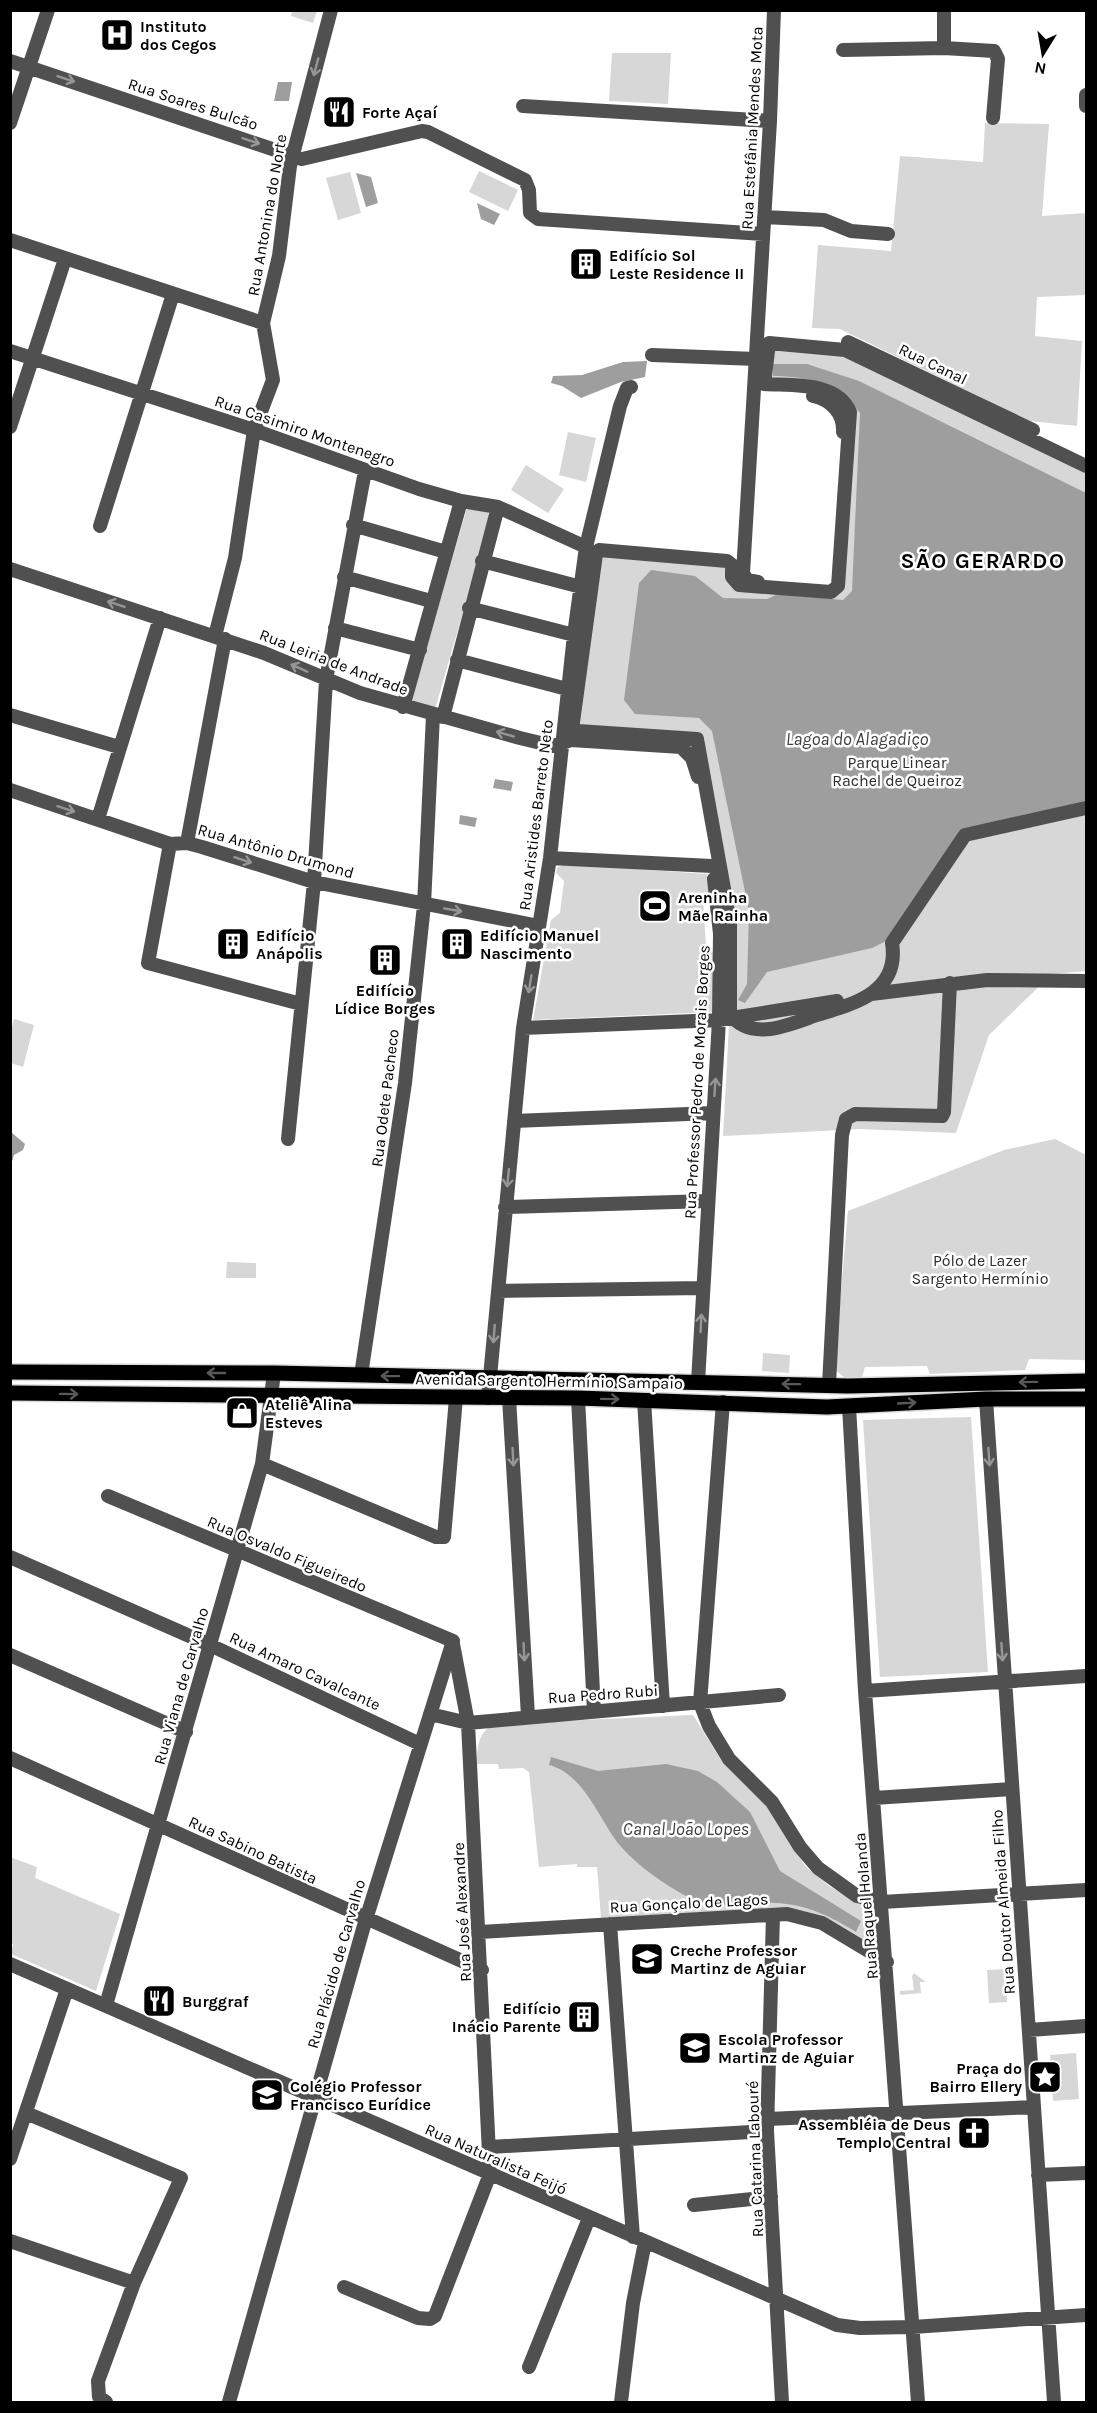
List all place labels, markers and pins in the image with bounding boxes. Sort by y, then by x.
hospital icon: Instituto dos Cegos [99,17,135,53]
place label: Instituto dos Cegos [140,17,217,54]
restaurant icon: Forte Açaí [321,94,357,130]
place label: Forte Açaí [362,103,438,122]
building icon: Edifício Sol Leste Residence II [568,246,604,282]
place label: Edifício Sol Leste Residence II [609,246,744,283]
sports icon: Areninha Mãe Rainha [637,888,673,924]
place label: Areninha Mãe Rainha [678,888,768,925]
building icon: Edifício Anápolis [215,926,251,962]
place label: Edifício Anápolis [256,926,323,963]
building icon: Edifício Manuel Nascimento [439,926,475,962]
place label: Edifício Manuel Nascimento [480,926,599,963]
building icon: Edifício Lídice Borges [367,942,403,978]
place label: Edifício Lídice Borges [334,981,436,1018]
shop icon: Ateliê Alina Esteves [224,1395,260,1431]
place label: Ateliê Alina Esteves [265,1395,352,1432]
school or university icon: Creche Professor Martinz de Aguiar [629,1941,665,1977]
place label: Creche Professor Martinz de Aguiar [670,1941,806,1978]
restaurant icon: Burggraf [141,1983,177,2019]
place label: Burggraf [182,1992,249,2011]
place label: Edifício Inácio Parente [452,1999,561,2036]
building icon: Edifício Inácio Parente [566,1999,602,2035]
school or university icon: Escola Professor Martinz de Aguiar [677,2030,713,2066]
place label: Escola Professor Martinz de Aguiar [718,2030,854,2067]
place label: Praça do Bairro Ellery [929,2059,1022,2096]
place icon: Praça do Bairro Ellery [1027,2059,1063,2095]
school or university icon: Colégio Professor Francisco Eurídice [249,2077,285,2113]
place label: Colégio Professor Francisco Eurídice [290,2077,431,2114]
place label: Assembléia de Deus Templo Central [798,2115,951,2152]
church icon: Assembléia de Deus Templo Central [956,2115,992,2151]

